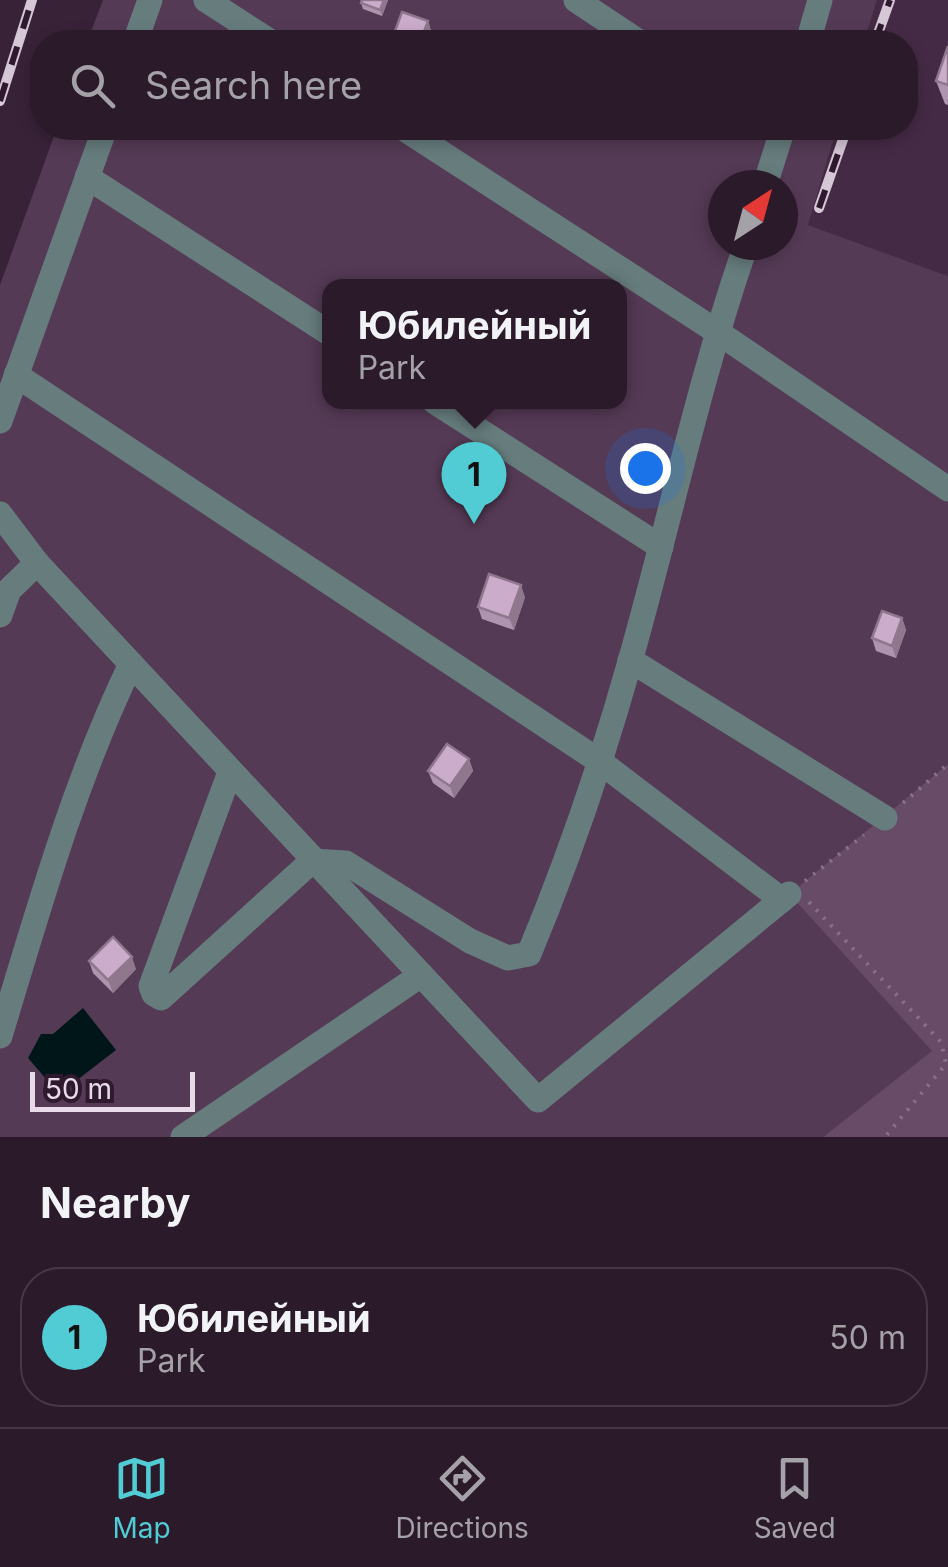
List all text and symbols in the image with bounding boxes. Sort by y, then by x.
search box [30,30,918,140]
icon: search [65,58,120,113]
text: Search here [145,62,362,108]
north arrow [708,170,798,260]
popup [322,279,627,409]
text: Юбилейный [358,302,591,348]
text: Park [358,348,426,387]
pin: 1 [442,442,506,524]
your location [620,443,671,494]
scale bar [30,1067,195,1112]
text: 50 m [45,1072,112,1106]
text: Nearby [40,1177,191,1228]
text: Юбилейный [137,1295,371,1341]
text: 1 [68,1318,81,1357]
text: 50 m [829,1318,906,1357]
text: Park [137,1341,206,1380]
tab: Map [112,1451,171,1545]
tab: Directions [395,1451,529,1545]
tab: Saved [754,1451,836,1545]

